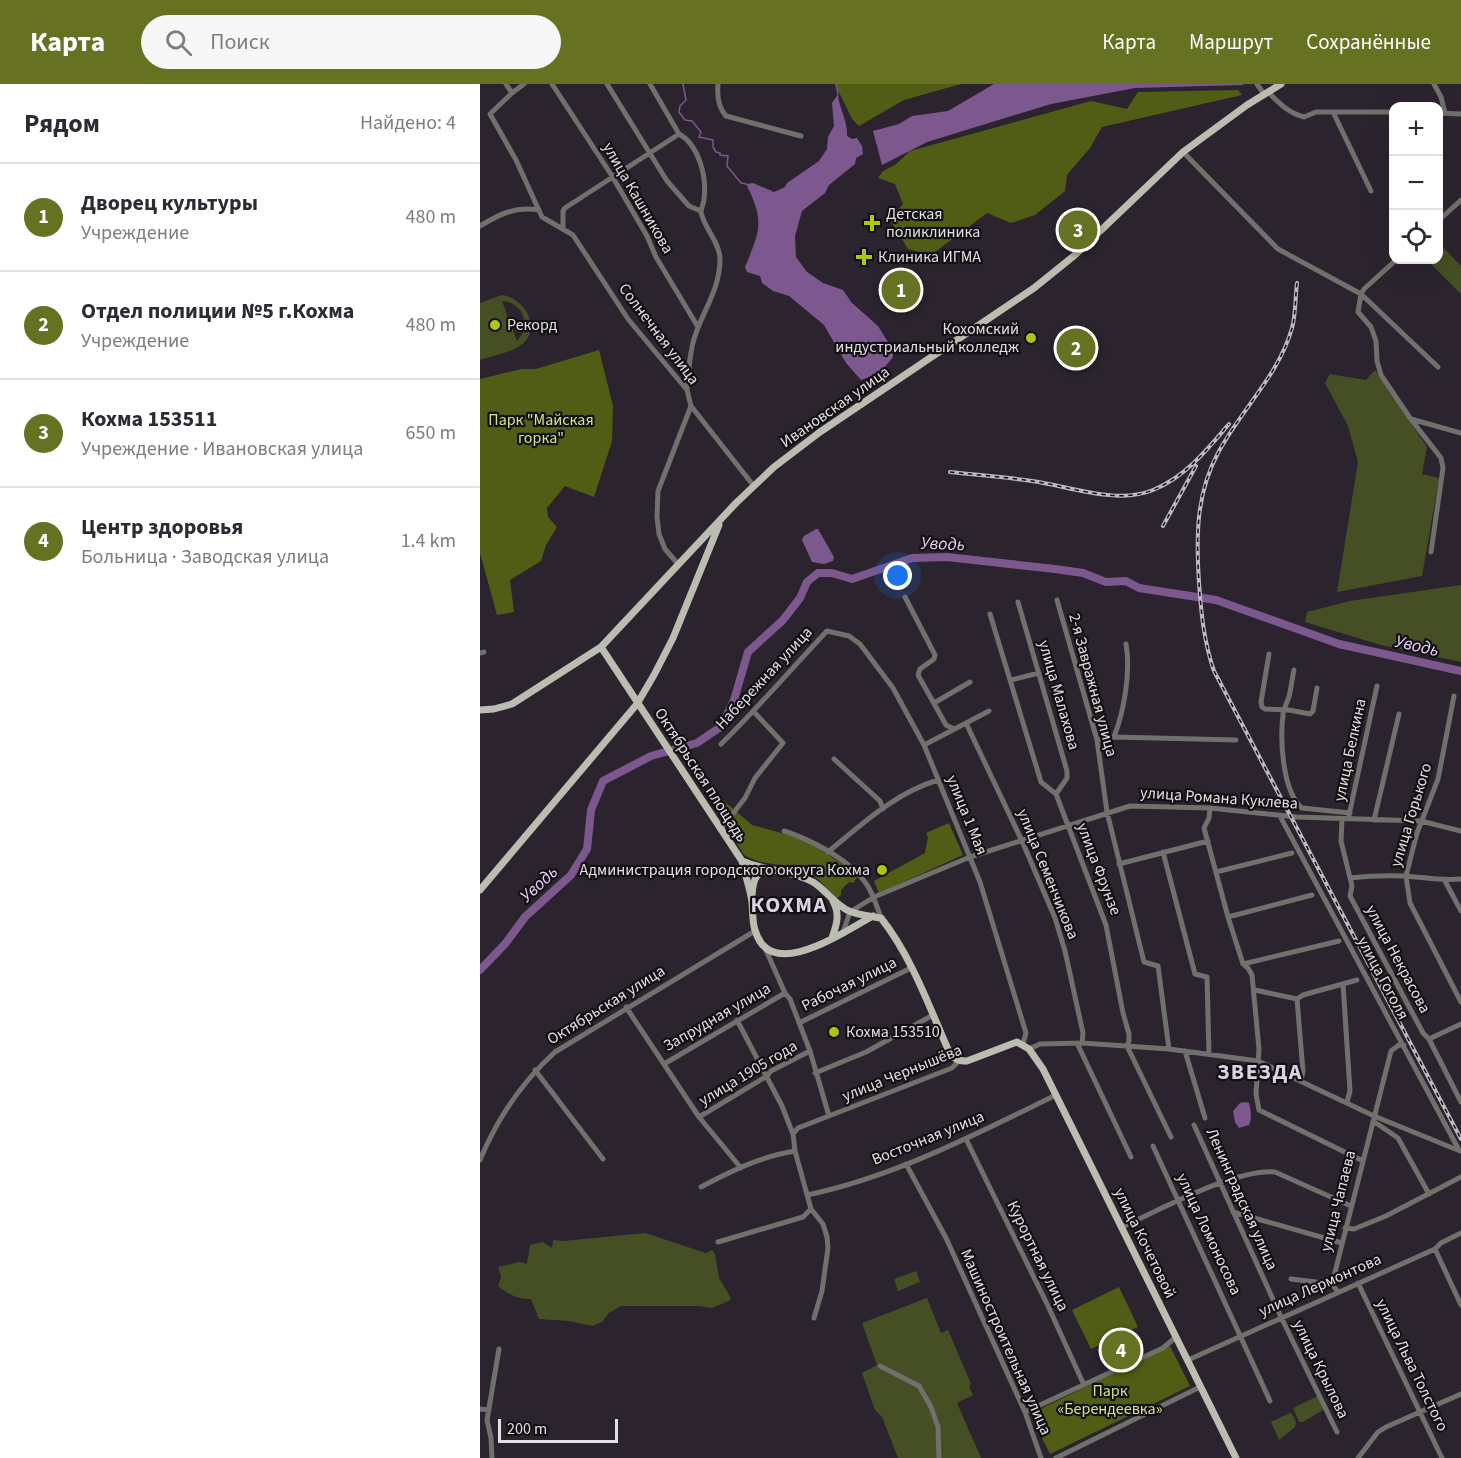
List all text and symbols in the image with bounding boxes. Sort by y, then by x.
search box [141,15,561,69]
text: Карта [30,22,105,62]
icon: search [162,26,195,59]
text: Поиск [210,26,270,58]
text: Карта [1102,27,1156,57]
text: Маршрут [1189,27,1273,57]
text: Сохранённые [1306,27,1431,57]
map controls [1389,102,1443,264]
button: + [1389,102,1443,156]
text: Рядом [24,105,100,142]
text: Найдено: 4 [360,109,456,137]
street label: улица Кашникова [597,138,679,258]
button: − [1389,156,1443,210]
text: Дворец культуры [81,187,258,219]
text: 1 [38,203,49,231]
text: 480 m [406,203,456,231]
place label: Детская поликлиника [886,203,980,243]
pin: 3 [1058,208,1098,252]
button: locate [1389,210,1443,264]
marker: Детская поликлиника [863,214,881,232]
text: Учреждение [81,219,189,247]
place label: Клиника ИГМА [878,246,981,268]
marker: Клиника ИГМА [855,248,873,266]
pin: 1 [882,268,920,312]
street label: Солнечная улица [614,279,704,389]
text: Отдел полиции №5 г.Кохма [81,295,354,327]
text: 2 [38,311,49,339]
text: 480 m [406,311,456,339]
place label: Рекорд [507,314,558,336]
marker: Рекорд [488,318,502,332]
place label: Кохомский индустриальный колледж [835,318,1019,358]
pin: 2 [1056,326,1096,370]
text: Учреждение [81,327,189,355]
marker: Кохомский индустриальный колледж [1024,331,1038,345]
street label: Ивановская улица [776,361,894,453]
text: Кохма 153511 [81,403,217,435]
park label: Парк "Майская горка" [488,409,594,449]
text: 3 [38,419,49,447]
text: 650 m [406,419,456,447]
text: Учреждение · Ивановская улица [81,435,363,463]
text: Центр здоровья [81,511,243,543]
text: 4 [38,527,49,555]
text: 1.4 km [401,527,456,555]
water label: Уводь [921,531,965,557]
text: Больница · Заводская улица [81,543,329,571]
your location [883,561,912,590]
street label: 2-я Завражная улица [1063,611,1123,759]
street label: Набережная улица [710,622,818,734]
water label: Уводь [1393,629,1441,663]
street label: улица Малахова [1033,638,1085,752]
street label: улица Белкина [1328,696,1372,804]
street label: Октябрьская площадь [649,704,753,847]
street label: улица Горького [1385,760,1437,870]
street label: улица 1 Мая [941,772,993,858]
street label: улица Романа Куклева [1139,782,1299,814]
street label: улица Семенчикова [1012,805,1084,943]
street label: улица Фрунзе [1071,820,1127,918]
place label: Администрация городского округа Кохма [580,859,870,881]
water label: Уводь [514,860,564,908]
marker: Администрация городского округа Кохма [875,863,889,877]
district label: КОХМА [750,889,828,921]
street label: улица Некрасова [1360,901,1436,1017]
street label: улица Гоголя [1352,932,1414,1024]
street label: Рабочая улица [798,951,900,1017]
street label: Октябрьская улица [543,960,669,1050]
street label: Запрудная улица [659,977,775,1057]
place label: Кохма 153510 [846,1021,940,1043]
marker: Кохма 153510 [827,1025,841,1039]
street label: улица 1905 года [695,1035,801,1111]
street label: улица Чернышёва [839,1039,965,1107]
district label: ЗВЕЗДА [1217,1056,1303,1088]
street label: Восточная улица [868,1105,988,1171]
street label: Ленинградская улица [1201,1124,1283,1274]
street label: улица Чапаева [1315,1148,1361,1254]
street label: улица Ломоносова [1171,1169,1247,1299]
street label: улица Кочетовой [1109,1184,1181,1302]
street label: Курортная улица [1002,1197,1074,1315]
street label: Машиностроительная улица [955,1246,1057,1438]
street label: улица Лермонтова [1255,1248,1385,1322]
street label: улица Льва Толстого [1370,1295,1454,1435]
street label: улица Крылова [1288,1316,1354,1422]
pin: 4 [1102,1328,1140,1372]
park label: Парк «Берендеевка» [1057,1380,1163,1420]
scale bar [498,1416,618,1444]
text: 200 m [507,1418,547,1440]

